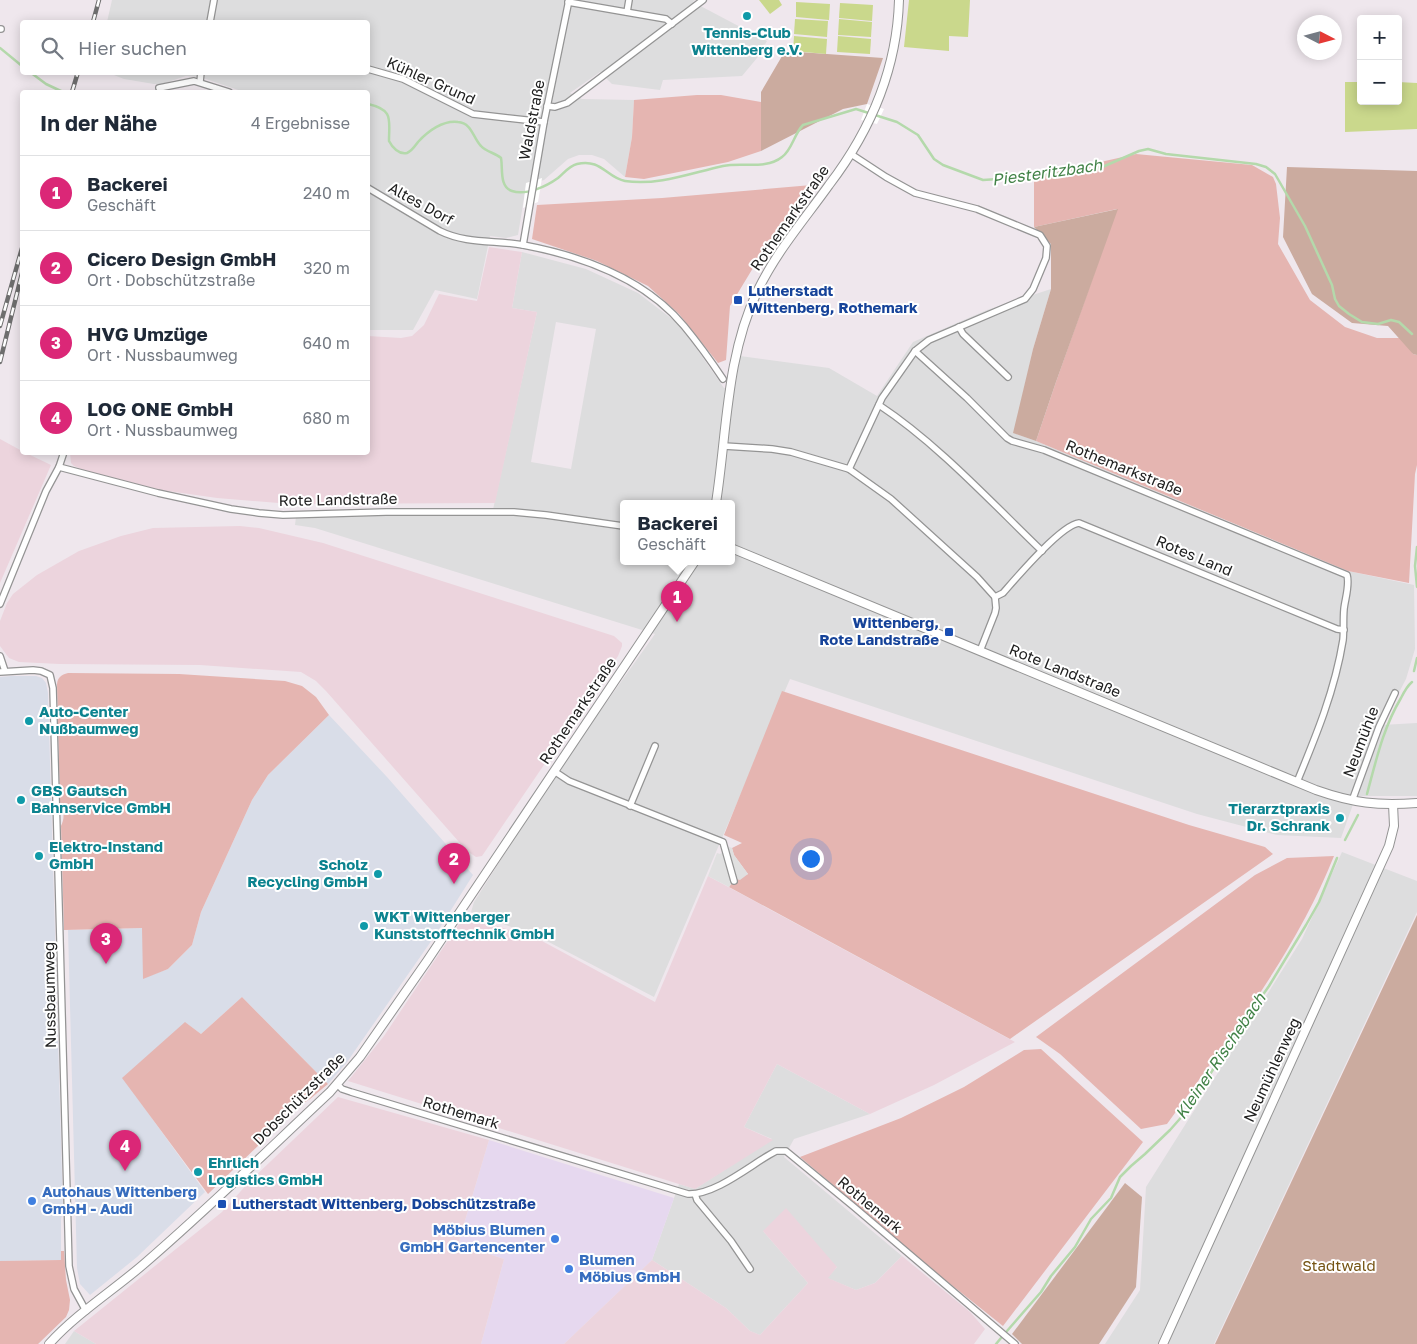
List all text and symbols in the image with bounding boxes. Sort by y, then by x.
marker: Tennis-Club Wittenberg e.V. [741,10,753,22]
north arrow [1297,15,1342,60]
map controls [1357,15,1402,105]
button: + [1357,15,1402,60]
search box [20,20,370,75]
place label: Tennis-Club Wittenberg e.V. [691,23,803,58]
icon: search [38,34,66,62]
text: Hier suchen [78,36,187,59]
street label: Kühler Grund [384,52,479,108]
button: − [1357,60,1402,105]
street label: Waldstraße [514,78,548,162]
text: In der Nähe [40,110,157,136]
text: 4 Ergebnisse [251,113,350,133]
water label: Piesteritzbach [991,154,1105,190]
street label: Rothemarkstraße [746,161,832,274]
text: Backerei [87,172,168,195]
street label: Altes Dorf [386,178,458,229]
text: 1 [52,183,60,203]
text: 240 m [303,183,350,203]
text: Geschäft [87,195,156,215]
text: Cicero Design GmbH [87,247,276,270]
text: 2 [51,258,61,278]
text: 320 m [303,258,350,278]
text: Ort · Dobschützstraße [87,270,255,290]
place label: Lutherstadt Wittenberg, Rothemark [748,281,918,316]
marker: Lutherstadt Wittenberg, Rothemark [732,294,744,306]
text: HVG Umzüge [87,322,208,345]
text: 3 [51,333,61,353]
text: 640 m [302,333,350,353]
text: Ort · Nussbaumweg [87,345,238,365]
text: LOG ONE GmbH [87,397,233,420]
text: 4 [51,408,61,428]
text: 680 m [302,408,350,428]
text: Ort · Nussbaumweg [87,420,238,440]
street label: Rothemarkstraße [1063,435,1186,499]
street label: Rote Landstraße [279,489,398,509]
popup [620,500,735,565]
text: Backerei [637,511,718,534]
street label: Rotes Land [1154,531,1235,579]
text: Geschäft [637,534,706,554]
pin: 1 [661,581,693,622]
place label: Wittenberg, Rote Landstraße [819,613,939,648]
marker: Wittenberg, Rote Landstraße [943,626,955,638]
street label: Rote Landstraße [1007,640,1124,701]
street label: Rothemarkstraße [535,654,620,767]
place label: Auto-Center Nußbaumweg [39,702,139,737]
street label: Neumühle [1338,704,1382,779]
marker: Auto-Center Nußbaumweg [23,715,35,727]
place label: GBS Gautsch Bahnservice GmbH [31,781,171,816]
marker: GBS Gautsch Bahnservice GmbH [15,794,27,806]
place label: Tierarztpraxis Dr. Schrank [1228,799,1330,834]
marker: Tierarztpraxis Dr. Schrank [1334,812,1346,824]
place label: Elektro-Instand GmbH [49,837,163,872]
pin: 2 [438,843,470,884]
your location [798,846,824,872]
marker: Elektro-Instand GmbH [33,850,45,862]
place label: Scholz Recycling GmbH [247,855,368,890]
marker: Scholz Recycling GmbH [372,868,384,880]
place label: WKT Wittenberger Kunststofftechnik GmbH [374,907,555,942]
marker: WKT Wittenberger Kunststofftechnik GmbH [358,920,370,932]
pin: 3 [90,923,122,964]
street label: Nussbaumweg [39,942,59,1048]
water label: Kleiner Rischebach [1170,988,1270,1123]
street label: Neumühlenweg [1239,1015,1303,1125]
street label: Dobschützstraße [249,1048,348,1148]
street label: Rothemark [421,1092,502,1132]
pin: 4 [109,1130,141,1171]
place label: Ehrlich Logistics GmbH [208,1153,323,1188]
marker: Ehrlich Logistics GmbH [192,1166,204,1178]
street label: Rothemark [835,1172,907,1237]
place label: Autohaus Wittenberg GmbH - Audi [42,1182,197,1217]
place label: Lutherstadt Wittenberg, Dobschützstraße [232,1194,536,1212]
marker: Autohaus Wittenberg GmbH - Audi [26,1195,38,1207]
marker: Lutherstadt Wittenberg, Dobschützstraße [216,1198,228,1210]
place label: Möbius Blumen GmbH Gartencenter [399,1220,545,1255]
marker: Möbius Blumen GmbH Gartencenter [549,1233,561,1245]
place label: Blumen Möbius GmbH [579,1250,681,1285]
park label: Stadtwald [1302,1256,1376,1274]
marker: Blumen Möbius GmbH [563,1263,575,1275]

